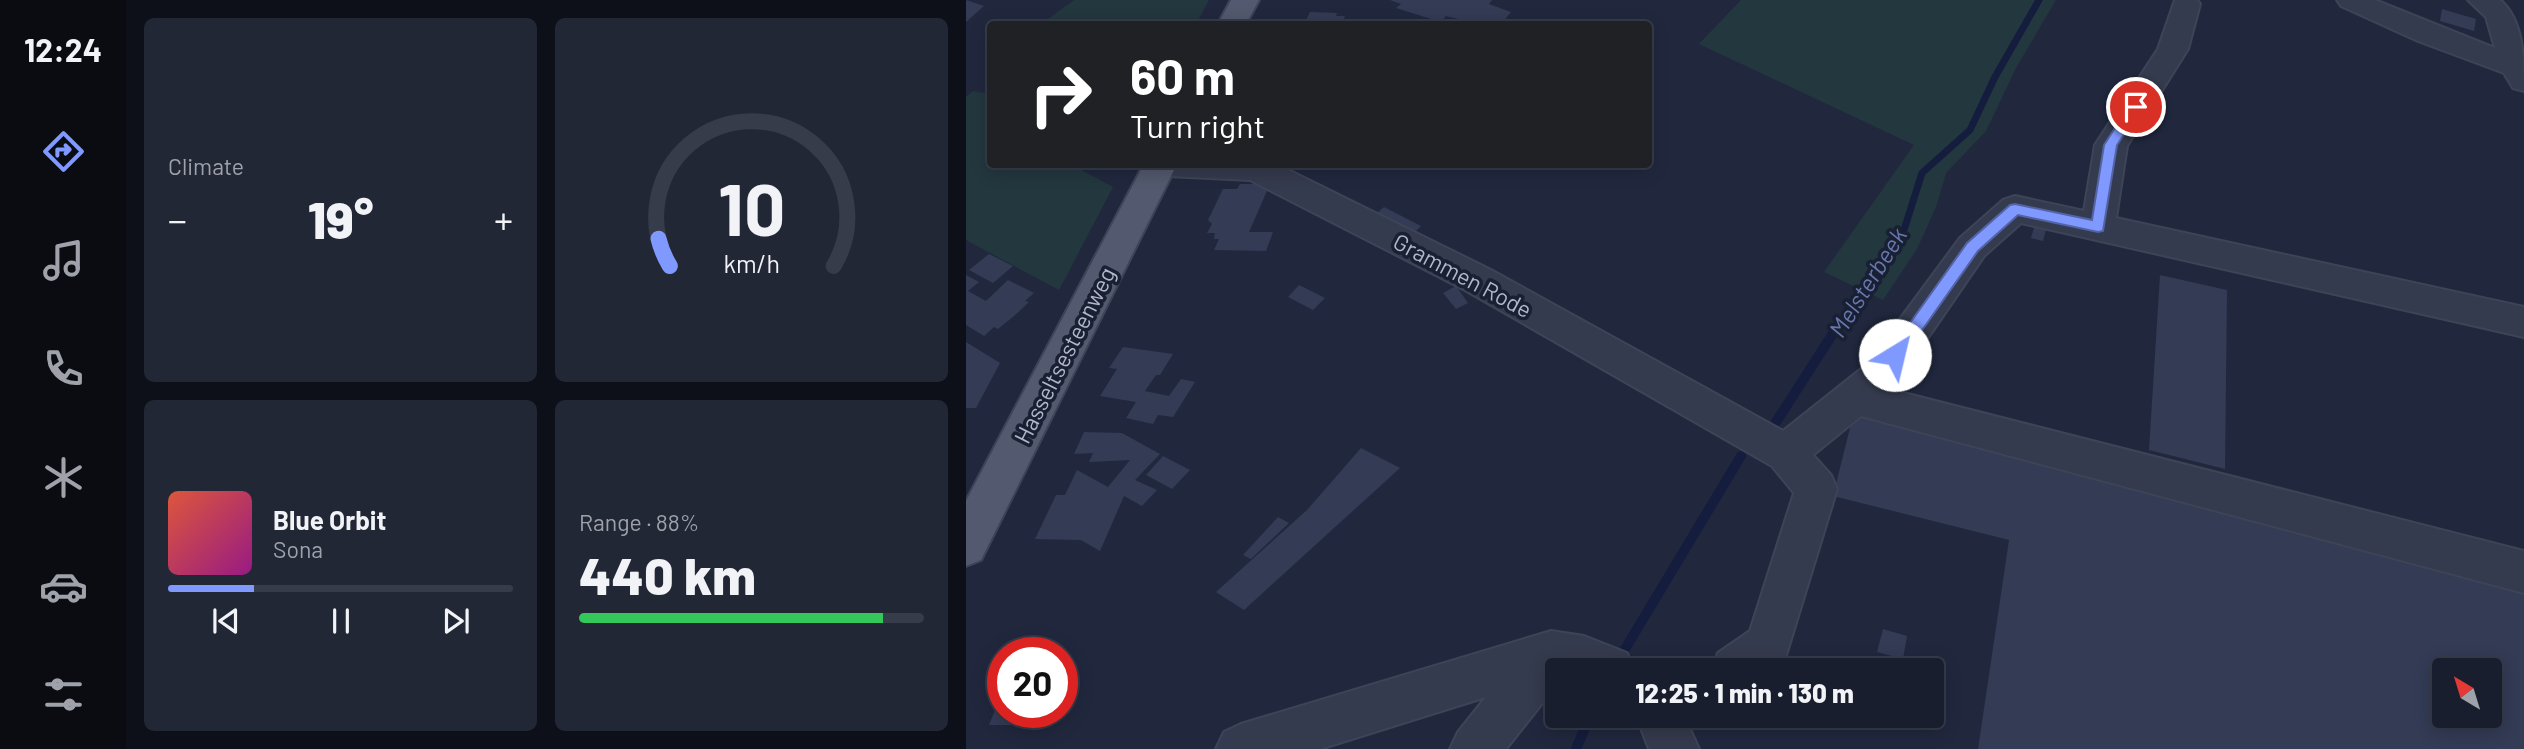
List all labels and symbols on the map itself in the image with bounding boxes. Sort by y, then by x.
pin [2106,77,2166,137]
water label: Melsterbeek [1822,222,1912,342]
street label: Grammen Rode [1389,227,1537,323]
street label: Hasseltsesteenweg [1007,262,1121,448]
position arrow [1858,318,1932,392]
speed limit sign: 20 [987,637,1078,728]
north arrow [2432,658,2502,728]

